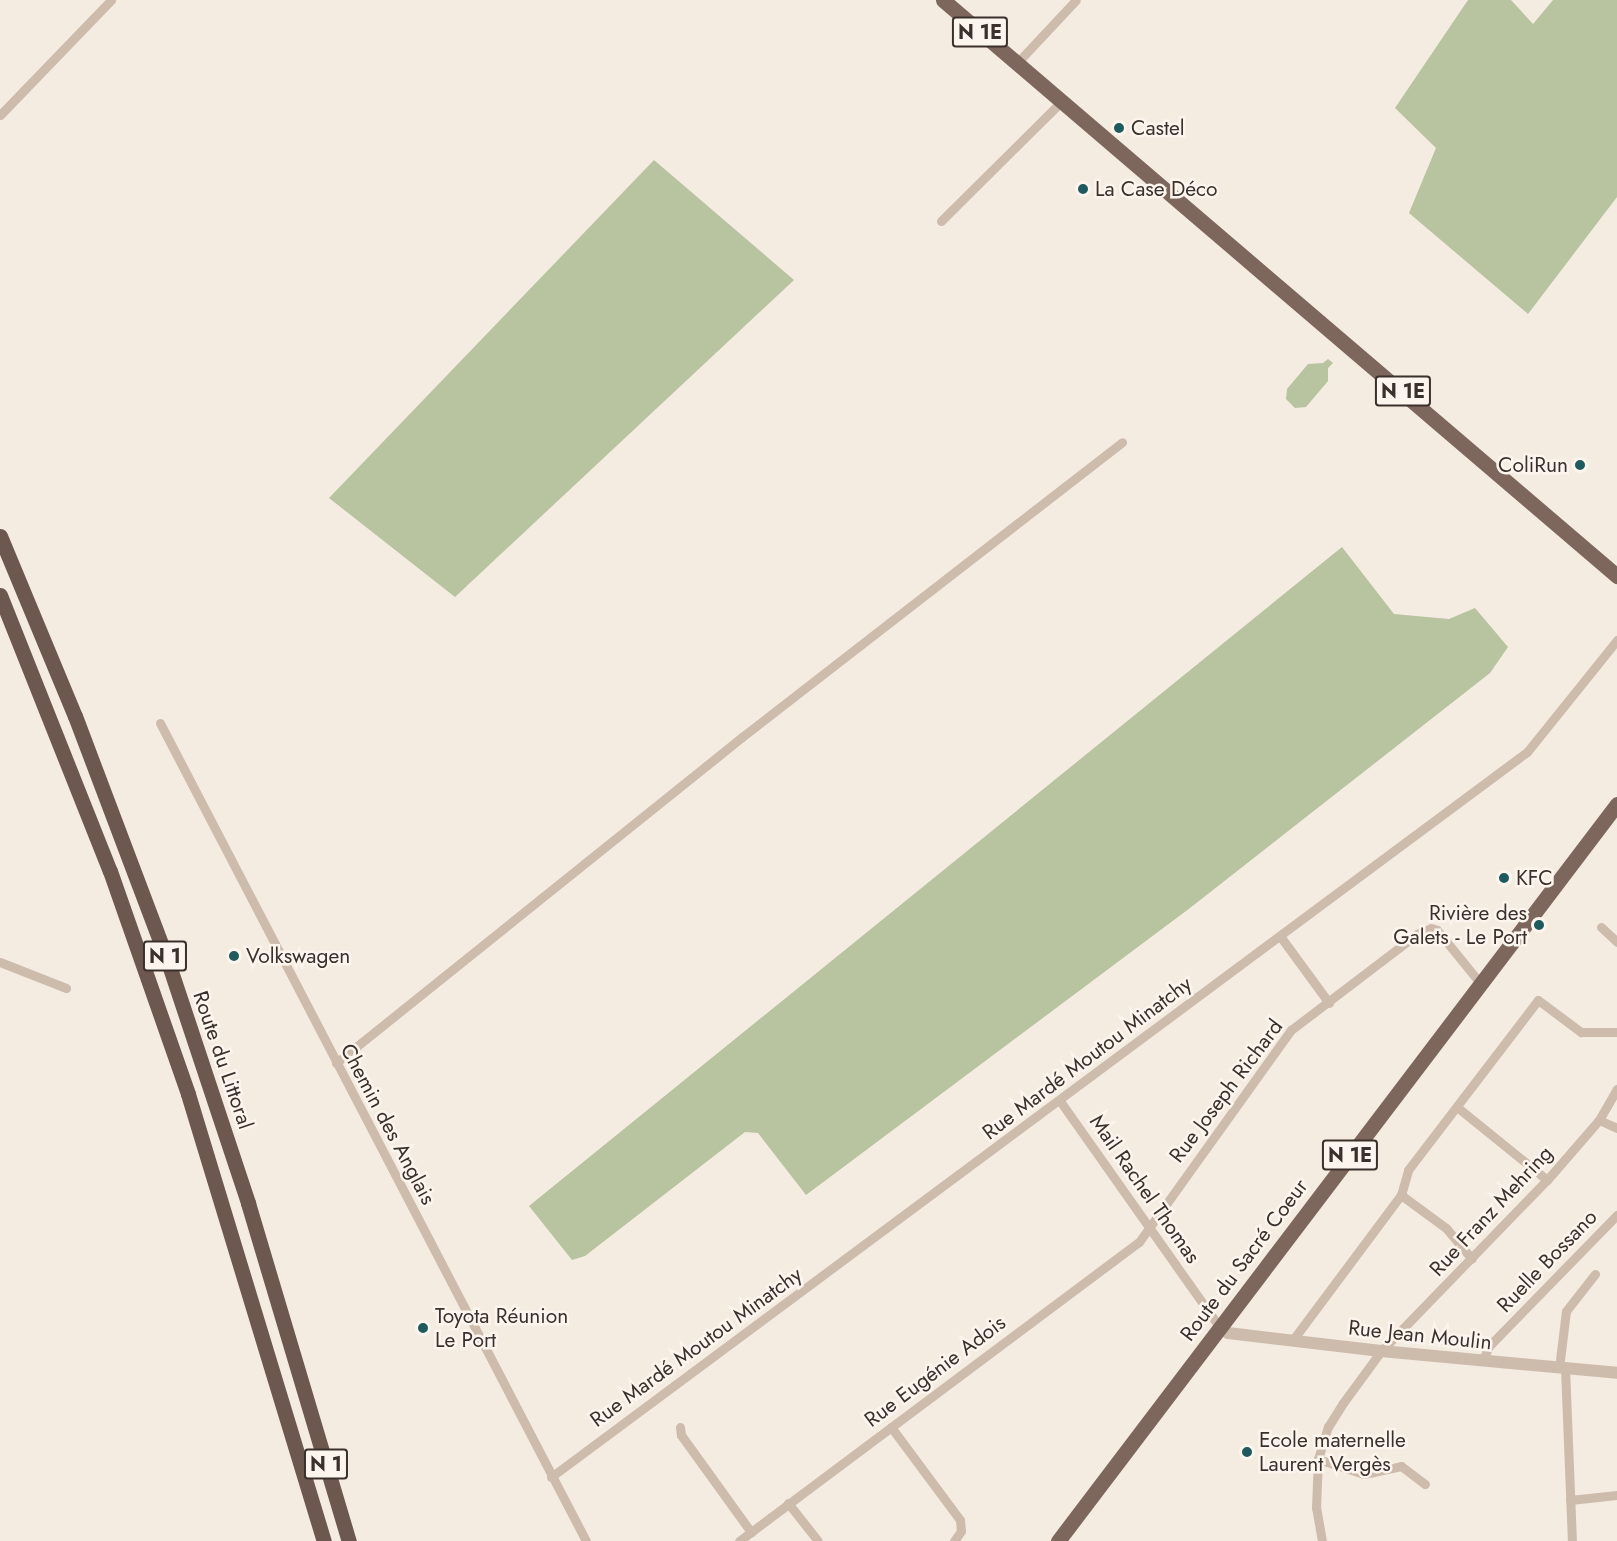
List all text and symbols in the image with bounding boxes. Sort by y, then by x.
road number: N 1E [952,15,1008,49]
place label: Castel [1131,115,1185,141]
marker: Castel [1112,121,1126,135]
place label: La Case Déco [1095,176,1218,202]
marker: La Case Déco [1076,182,1090,196]
road number: N 1E [1374,374,1432,408]
place label: ColiRun [1498,452,1568,478]
marker: ColiRun [1573,458,1587,472]
place label: KFC [1516,865,1553,891]
marker: KFC [1497,871,1511,885]
place label: Rivière des Galets - Le Port [1393,900,1527,950]
marker: Rivière des Galets - Le Port [1532,918,1546,932]
road number: N 1 [142,939,188,973]
place label: Volkswagen [246,943,350,969]
marker: Volkswagen [227,949,241,963]
street label: Rue Mardé Moutou Minatchy [977,971,1197,1145]
street label: Route du Littoral [188,988,258,1132]
street label: Rue Joseph Richard [1164,1015,1288,1167]
street label: Chemin des Anglais [335,1039,441,1209]
street label: Mail Rachel Thomas [1084,1110,1206,1268]
road number: N 1E [1322,1138,1378,1172]
street label: Rue Franz Mehring [1424,1141,1558,1281]
street label: Route du Sacré Coeur [1175,1174,1313,1346]
street label: Ruelle Bossano [1492,1204,1602,1318]
street label: Rue Mardé Moutou Minatchy [585,1262,807,1432]
place label: Toyota Réunion Le Port [435,1303,568,1353]
street label: Rue Eugénie Adois [860,1310,1010,1432]
street label: Rue Jean Moulin [1347,1315,1493,1355]
marker: Toyota Réunion Le Port [416,1321,430,1335]
place label: Ecole maternelle Laurent Vergès [1259,1427,1406,1477]
marker: Ecole maternelle Laurent Vergès [1240,1445,1254,1459]
road number: N 1 [304,1447,348,1481]

